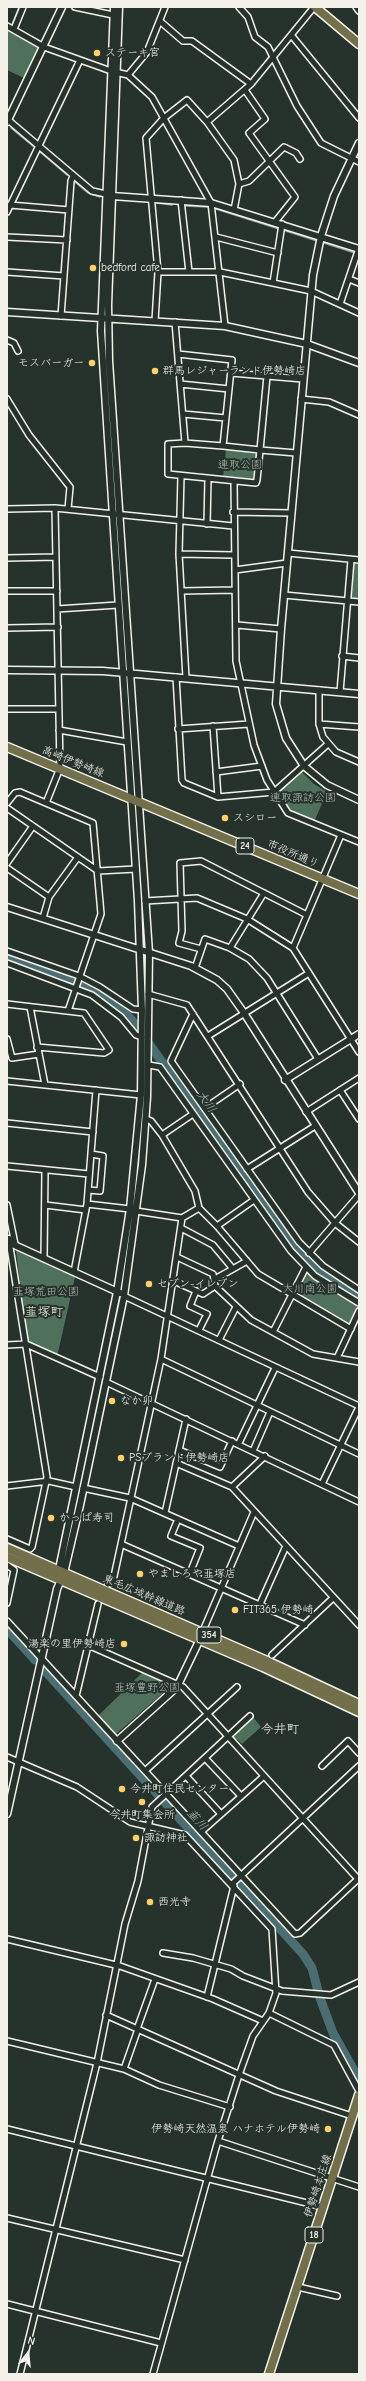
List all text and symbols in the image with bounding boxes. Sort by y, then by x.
place label: ステーキ宮 [105,46,160,60]
marker: ステーキ宮 [92,48,102,58]
place label: bedford cafe [101,261,160,275]
marker: bedford cafe [88,263,98,273]
place label: モスバーガー [18,356,84,370]
marker: モスバーガー [87,358,97,368]
place label: 群馬レジャーランド伊勢崎店 [163,364,306,378]
marker: 群馬レジャーランド伊勢崎店 [150,366,160,376]
park label: 連取公園 [218,458,262,472]
street label: 高崎伊勢崎線 [40,744,106,780]
park label: 連取諏訪公園 [270,791,336,805]
place label: スシロー [233,811,277,825]
marker: スシロー [220,813,230,823]
street label: 市役所通り [265,837,321,871]
road number: 24 [236,838,254,854]
water label: 大川 [193,1088,219,1116]
place label: セブン-イレブン [157,1277,238,1291]
marker: セブン-イレブン [144,1279,154,1289]
park label: 大川南公園 [283,1282,337,1296]
park label: 韮塚荒田公園 [13,1285,79,1299]
district label: 韮塚町 [25,1304,63,1320]
place label: なか卯 [120,1394,153,1408]
marker: なか卯 [107,1396,117,1406]
place label: PSブランド伊勢崎店 [129,1451,229,1465]
marker: PSブランド伊勢崎店 [116,1453,126,1463]
place label: かっぱ寿司 [59,1511,114,1525]
marker: かっぱ寿司 [46,1513,56,1523]
place label: やましろや韮塚店 [148,1567,236,1581]
marker: やましろや韮塚店 [135,1569,145,1579]
street label: 東毛広域幹線道路 [101,1572,187,1618]
place label: FIT365 伊勢崎 [243,1603,314,1617]
marker: FIT365 伊勢崎 [230,1605,240,1615]
road number: 354 [197,1627,221,1643]
place label: 湯楽の里伊勢崎店 [28,1637,116,1651]
marker: 湯楽の里伊勢崎店 [119,1639,129,1649]
park label: 韮塚豊野公園 [114,1681,180,1695]
district label: 今井町 [261,1721,299,1737]
place label: 今井町住民センター [130,1782,229,1796]
marker: 今井町住民センター [117,1784,127,1794]
marker: 今井町集会所 [137,1797,147,1807]
water label: 韮川 [184,1806,210,1834]
place label: 今井町集会所 [109,1808,175,1822]
place label: 諏訪神社 [144,1831,188,1845]
marker: 諏訪神社 [131,1833,141,1843]
place label: 西光寺 [158,1895,191,1909]
marker: 西光寺 [145,1897,155,1907]
place label: 伊勢崎天然温泉 ハナホテル伊勢崎 [151,2122,320,2136]
marker: 伊勢崎天然温泉 ハナホテル伊勢崎 [323,2124,333,2134]
street label: 伊勢崎本庄線 [302,2153,334,2219]
road number: 18 [305,2227,323,2243]
north arrow [8,2333,48,2373]
text: N [26,2334,37,2348]

